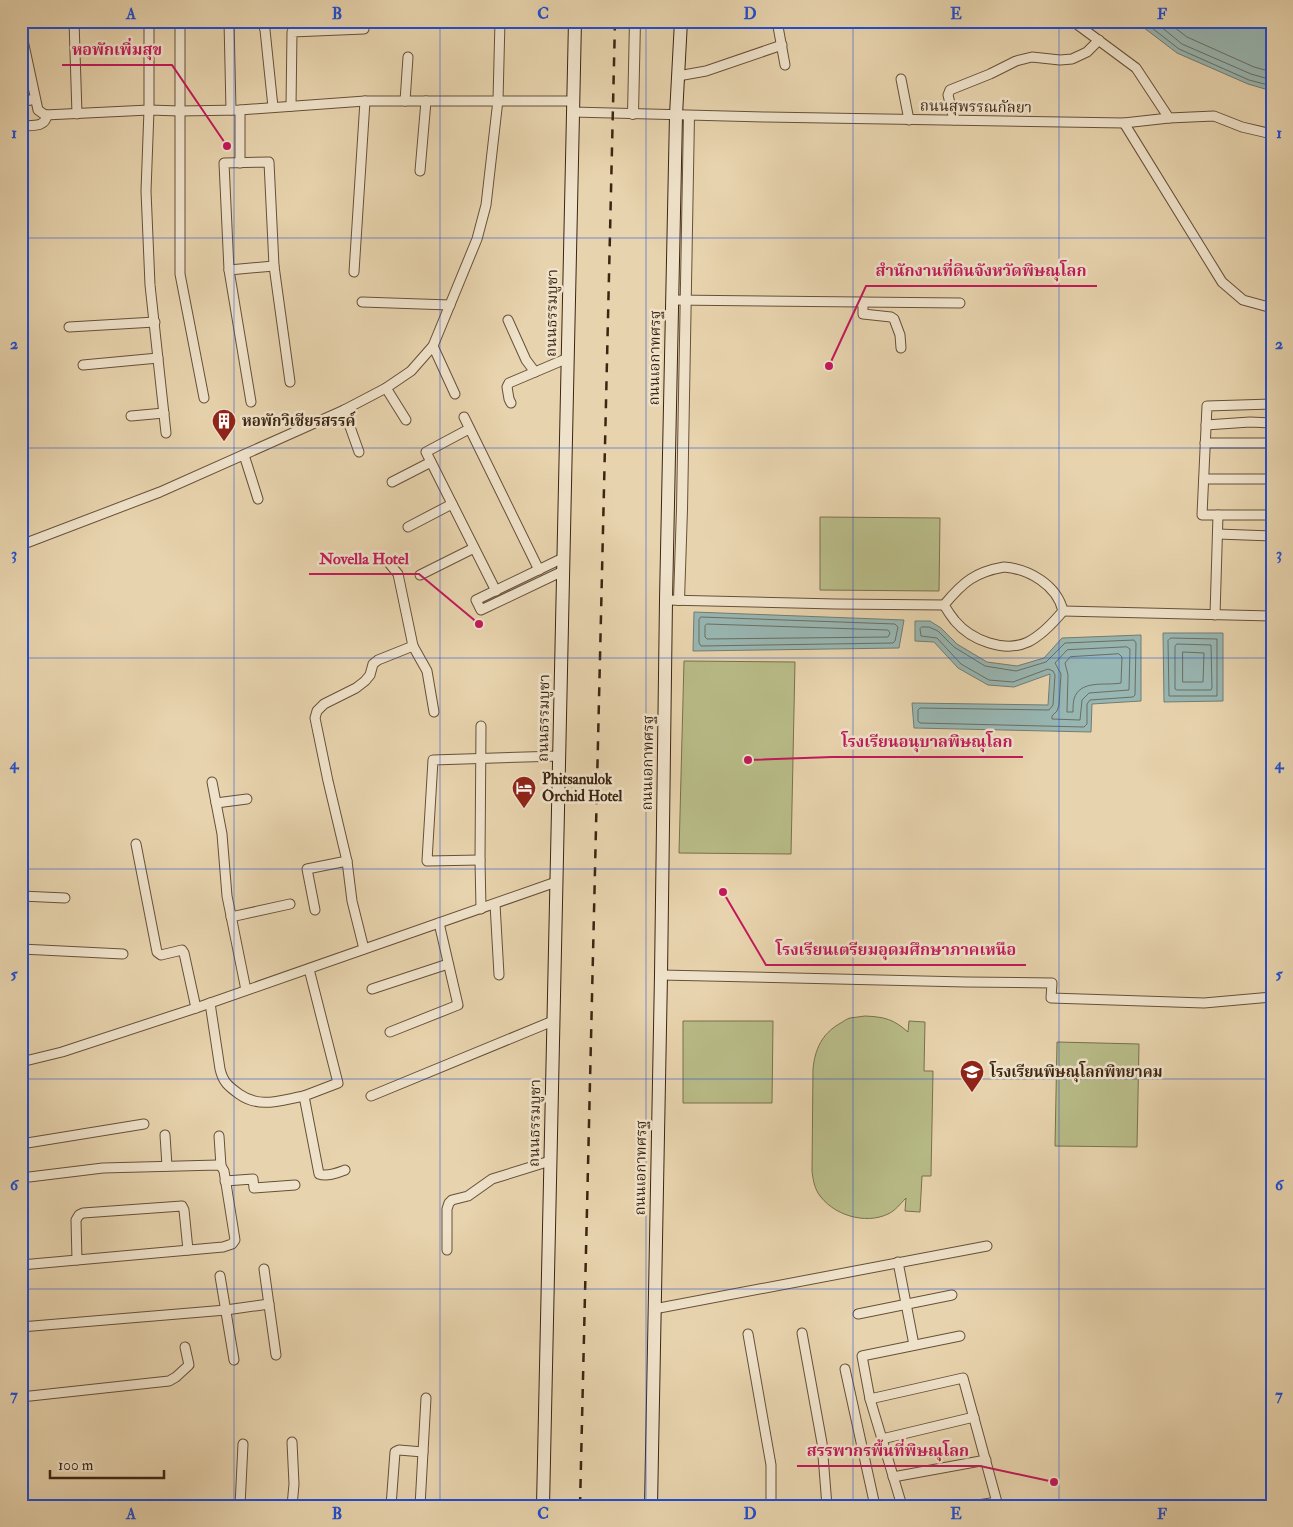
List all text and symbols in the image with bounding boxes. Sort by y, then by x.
text: A [125,4,137,24]
text: B [332,4,342,24]
text: C [537,4,549,24]
text: D [743,4,757,24]
text: E [950,4,962,24]
text: F [1157,4,1167,24]
callout: หอพักเพิ่มสุข [62,34,172,65]
text: หอพักเพิ่มสุข [72,38,162,61]
street label: ถนนสุพรรณกัลยา [920,97,1032,118]
text: 1 [11,123,17,143]
text: 1 [1276,123,1282,143]
callout: สำนักงานที่ดินจังหวัดพิษณุโลก [866,255,1097,286]
text: สำนักงานที่ดินจังหวัดพิษณุโลก [875,259,1087,282]
street label: ถนนธรรมบูชา [542,269,562,357]
street label: ถนนเอกาทศรฐ [645,310,665,406]
text: 2 [10,334,18,354]
text: 2 [1275,334,1283,354]
building icon: หอพักวิเชียรสรรค์ [211,408,237,442]
place label: หอพักวิเชียรสรรค์ [242,411,356,431]
callout: Novella Hotel [309,543,419,574]
text: 3 [11,544,17,564]
text: 3 [1276,544,1282,564]
text: Novella Hotel [318,549,410,569]
street label: ถนนธรรมบูชา [534,674,554,762]
street label: ถนนเอกาทศรฐ [638,715,658,811]
callout: โรงเรียนอนุบาลพิษณุโลก [832,726,1023,757]
text: โรงเรียนอนุบาลพิษณุโลก [840,731,1013,753]
text: 4 [9,754,20,774]
text: 4 [1274,754,1285,774]
place label: Phitsanulok Orchid Hotel [542,770,623,806]
hotel icon: Phitsanulok Orchid Hotel [511,775,537,809]
callout: โรงเรียนเตรียมอุดมศึกษาภาคเหนือ [766,934,1026,965]
text: โรงเรียนเตรียมอุดมศึกษาภาคเหนือ [775,939,1016,961]
text: 5 [10,964,18,984]
text: 5 [1275,964,1283,984]
school or university icon: โรงเรียนพิษณุโลกพิทยาคม [959,1059,985,1093]
place label: โรงเรียนพิษณุโลกพิทยาคม [989,1061,1163,1083]
street label: ถนนธรรมบูชา [525,1079,545,1167]
street label: ถนนเอกาทศรฐ [631,1120,651,1216]
text: 6 [10,1175,20,1195]
text: 6 [1275,1175,1285,1195]
text: 7 [10,1385,18,1405]
text: 7 [1275,1385,1283,1405]
callout: สรรพากรพื้นที่พิษณุโลก [797,1435,980,1466]
text: สรรพากรพื้นที่พิษณุโลก [807,1439,969,1462]
scale bar [50,1447,164,1479]
text: 100 m [58,1456,94,1475]
text: A [125,1504,137,1524]
text: B [332,1504,342,1524]
text: C [537,1504,549,1524]
text: D [743,1504,757,1524]
text: E [950,1504,962,1524]
text: F [1157,1504,1167,1524]

